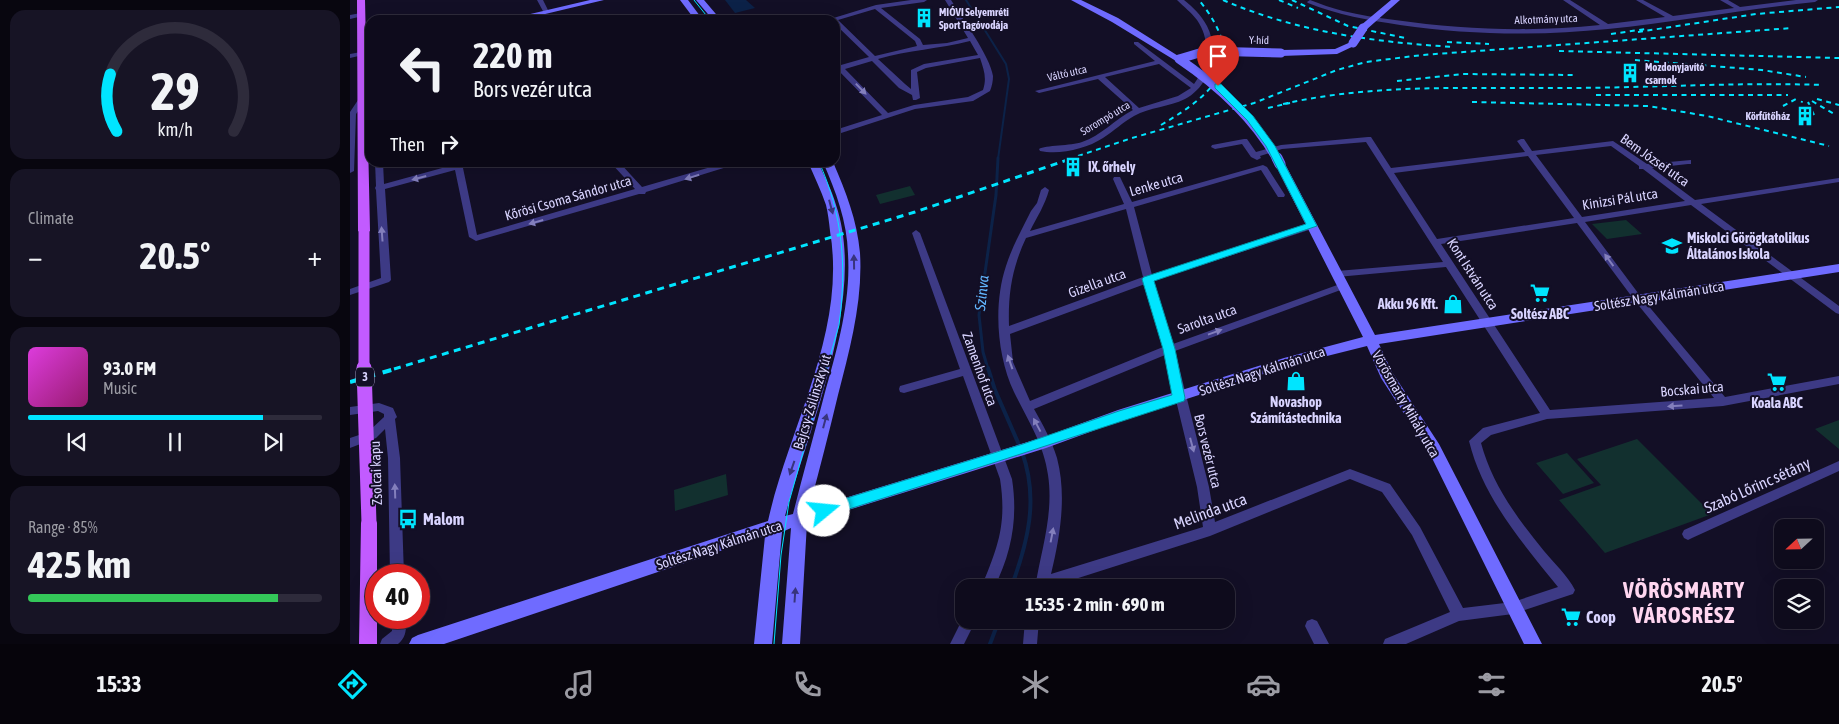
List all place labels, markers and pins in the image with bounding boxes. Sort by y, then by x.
place label: MIÓVI Selyemréti Sport Tagóvodája [939,6,1009,31]
building icon: MIÓVI Selyemréti Sport Tagóvodája [913,7,935,29]
pin [1197,35,1239,86]
place label: Mozdonyjavító csarnok [1645,61,1704,86]
building icon: Mozdonyjavító csarnok [1619,62,1641,84]
building icon: Körfűtőház [1794,105,1816,127]
place label: Körfűtőház [1746,110,1790,122]
building icon: IX. őrhely [1062,156,1084,178]
place label: IX. őrhely [1088,159,1136,175]
place label: Miskolci Görögkatolikus Általános Iskola [1686,230,1810,262]
school or university icon: Miskolci Görögkatolikus Általános Iskola [1661,235,1683,257]
supermarket icon: Soltész ABC [1529,282,1551,304]
shop icon: Akku 96 Kft. [1442,293,1464,315]
place label: Akku 96 Kft. [1377,296,1439,312]
place label: Soltész ABC [1511,306,1570,322]
shop icon: Novashop Számítástechnika [1285,370,1307,392]
supermarket icon: Koala ABC [1766,371,1788,393]
place label: Novashop Számítástechnika [1250,394,1342,426]
place label: Koala ABC [1751,395,1803,411]
bus stop icon: Malom [397,508,419,530]
place label: Malom [423,510,464,528]
supermarket icon: Coop [1560,606,1582,628]
place label: Coop [1586,608,1616,626]

